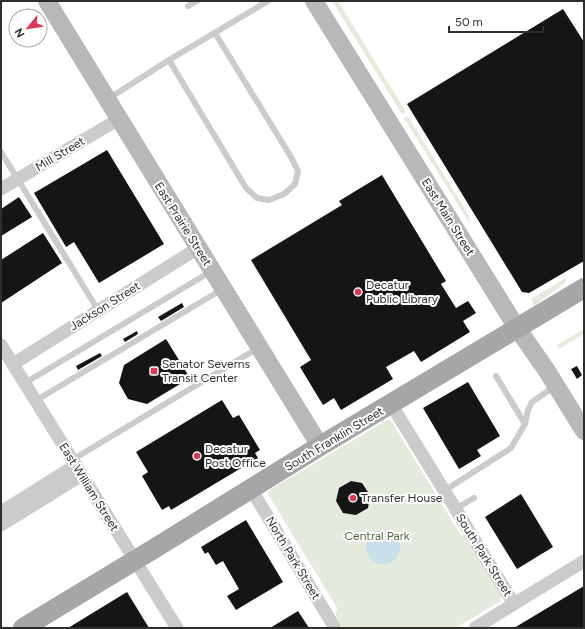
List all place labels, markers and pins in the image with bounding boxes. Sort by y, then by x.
place label: Decatur Public Library [366,278,439,306]
marker: Decatur Public Library [353,287,363,297]
place label: Senator Severns Transit Center [162,357,250,385]
marker: Senator Severns Transit Center [149,366,159,376]
place label: Decatur Post Office [205,442,266,470]
marker: Decatur Post Office [192,451,202,461]
place label: Transfer House [361,491,443,505]
marker: Transfer House [348,493,358,503]

